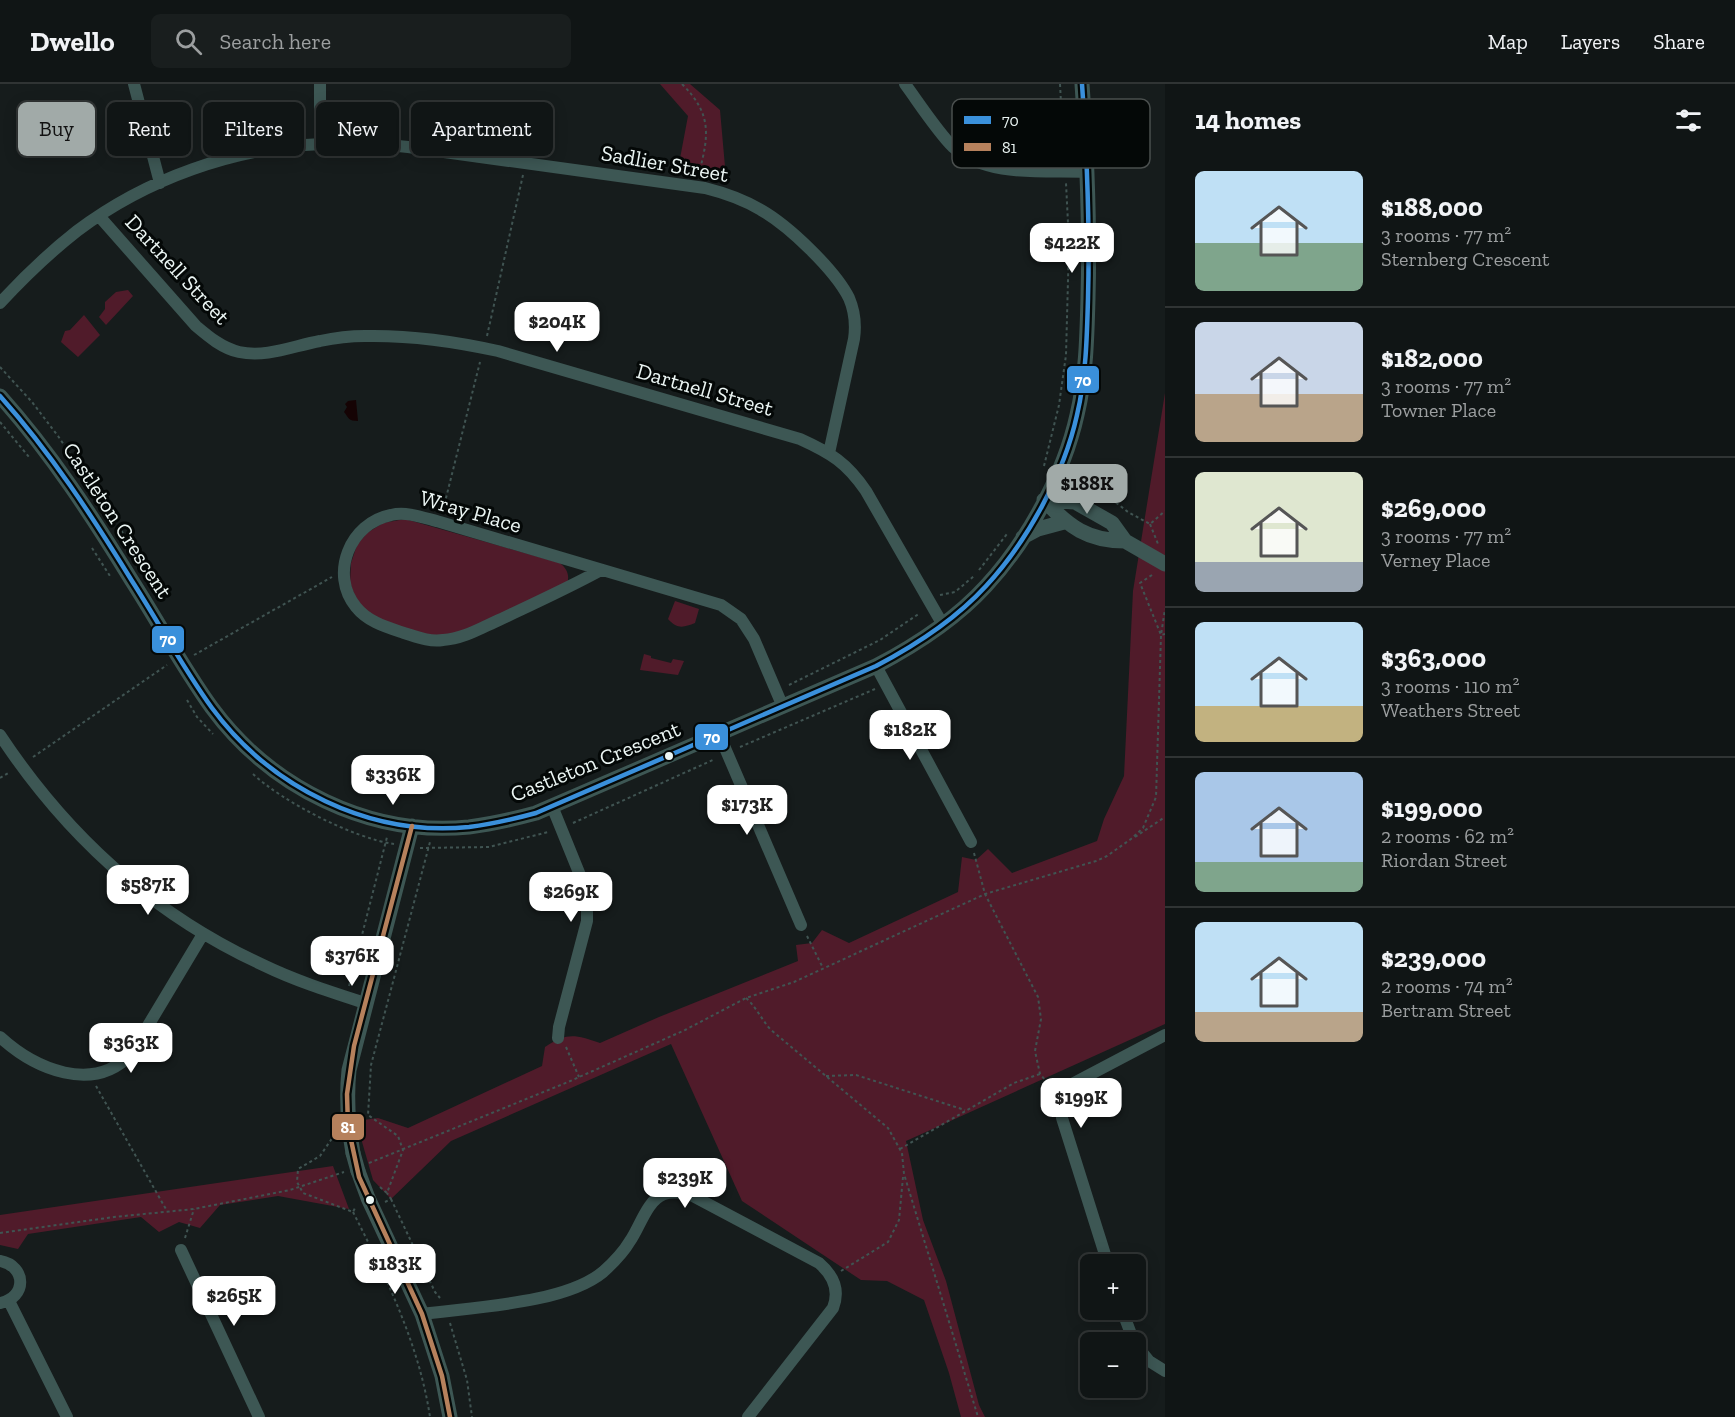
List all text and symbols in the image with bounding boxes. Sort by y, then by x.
search box [151,14,571,68]
text: Dwello [30,25,115,58]
icon: search [172,25,205,58]
text: Search here [220,28,331,55]
text: Map [1488,29,1528,54]
text: Layers [1561,29,1620,54]
text: Share [1653,29,1705,54]
legend [952,99,1150,168]
chip: Buy [18,102,95,156]
chip: Rent [107,102,191,156]
chip: Filters [203,102,304,156]
chip: New [316,102,399,156]
chip: Apartment [411,102,553,156]
text: 14 homes [1195,104,1301,136]
icon: filters [1672,104,1705,137]
text: 70 [1002,111,1019,130]
text: 81 [1002,138,1017,157]
street label: Sadlier Street [599,139,731,188]
text: $188,000 [1381,191,1483,223]
icon: home [1243,195,1315,267]
street label: Dartnell Street [120,209,236,331]
pin: $422K [1030,223,1114,274]
text: 3 rooms · 77 m² [1381,223,1511,247]
text: $422K [1044,230,1100,254]
text: Sternberg Crescent [1381,247,1549,271]
pin: $204K [515,302,599,353]
text: $204K [529,309,585,333]
text: $182,000 [1381,342,1483,374]
icon: home [1243,346,1315,418]
street label: Dartnell Street [633,357,777,422]
line badge: 70 [1066,365,1100,394]
text: 70 [1074,371,1092,390]
text: 3 rooms · 77 m² [1381,374,1511,398]
text: Towner Place [1381,398,1496,422]
street label: Castleton Crescent [57,437,179,604]
pin: $188K [1045,464,1129,515]
text: $188K [1061,471,1113,495]
street label: Wray Place [417,484,525,539]
text: $269,000 [1381,492,1486,524]
icon: home [1243,496,1315,568]
text: 3 rooms · 77 m² [1381,524,1511,548]
text: Verney Place [1381,548,1490,572]
line badge: 70 [151,625,185,654]
text: 70 [159,630,177,649]
text: $363,000 [1381,642,1486,674]
icon: home [1243,646,1315,718]
text: 3 rooms · 110 m² [1381,674,1519,698]
text: Weathers Street [1381,698,1520,722]
pin: $182K [868,710,952,761]
street label: Castleton Crescent [506,715,685,808]
text: $182K [884,717,936,741]
line badge: 70 [694,723,729,751]
text: 70 [703,728,721,747]
unlabelled marker [663,750,675,762]
pin: $336K [351,755,435,806]
text: $336K [365,762,421,786]
pin: $173K [705,785,789,836]
text: $173K [721,792,773,816]
text: $199,000 [1381,792,1483,824]
icon: home [1243,796,1315,868]
text: 2 rooms · 62 m² [1381,824,1514,848]
text: Riordan Street [1381,848,1507,872]
pin: $587K [106,865,190,916]
text: $587K [121,872,175,896]
pin: $269K [529,872,613,923]
text: $269K [543,879,599,903]
pin: $376K [310,936,394,987]
text: $239,000 [1381,942,1486,974]
text: $376K [325,943,379,967]
icon: home [1243,946,1315,1018]
text: 2 rooms · 74 m² [1381,974,1513,998]
text: Bertram Street [1381,998,1511,1022]
pin: $363K [89,1023,173,1074]
text: $363K [103,1030,159,1054]
pin: $199K [1039,1078,1123,1129]
text: $199K [1055,1085,1107,1109]
line badge: 81 [331,1113,365,1141]
text: 81 [340,1118,356,1137]
pin: $239K [643,1158,727,1209]
text: $239K [657,1165,713,1189]
unlabelled marker [364,1194,376,1206]
pin: $183K [353,1244,437,1295]
text: $183K [369,1251,421,1275]
map controls [1080,1254,1146,1398]
button: + [1080,1254,1146,1320]
pin: $265K [192,1276,276,1327]
text: $265K [206,1283,262,1307]
button: − [1080,1332,1146,1398]

